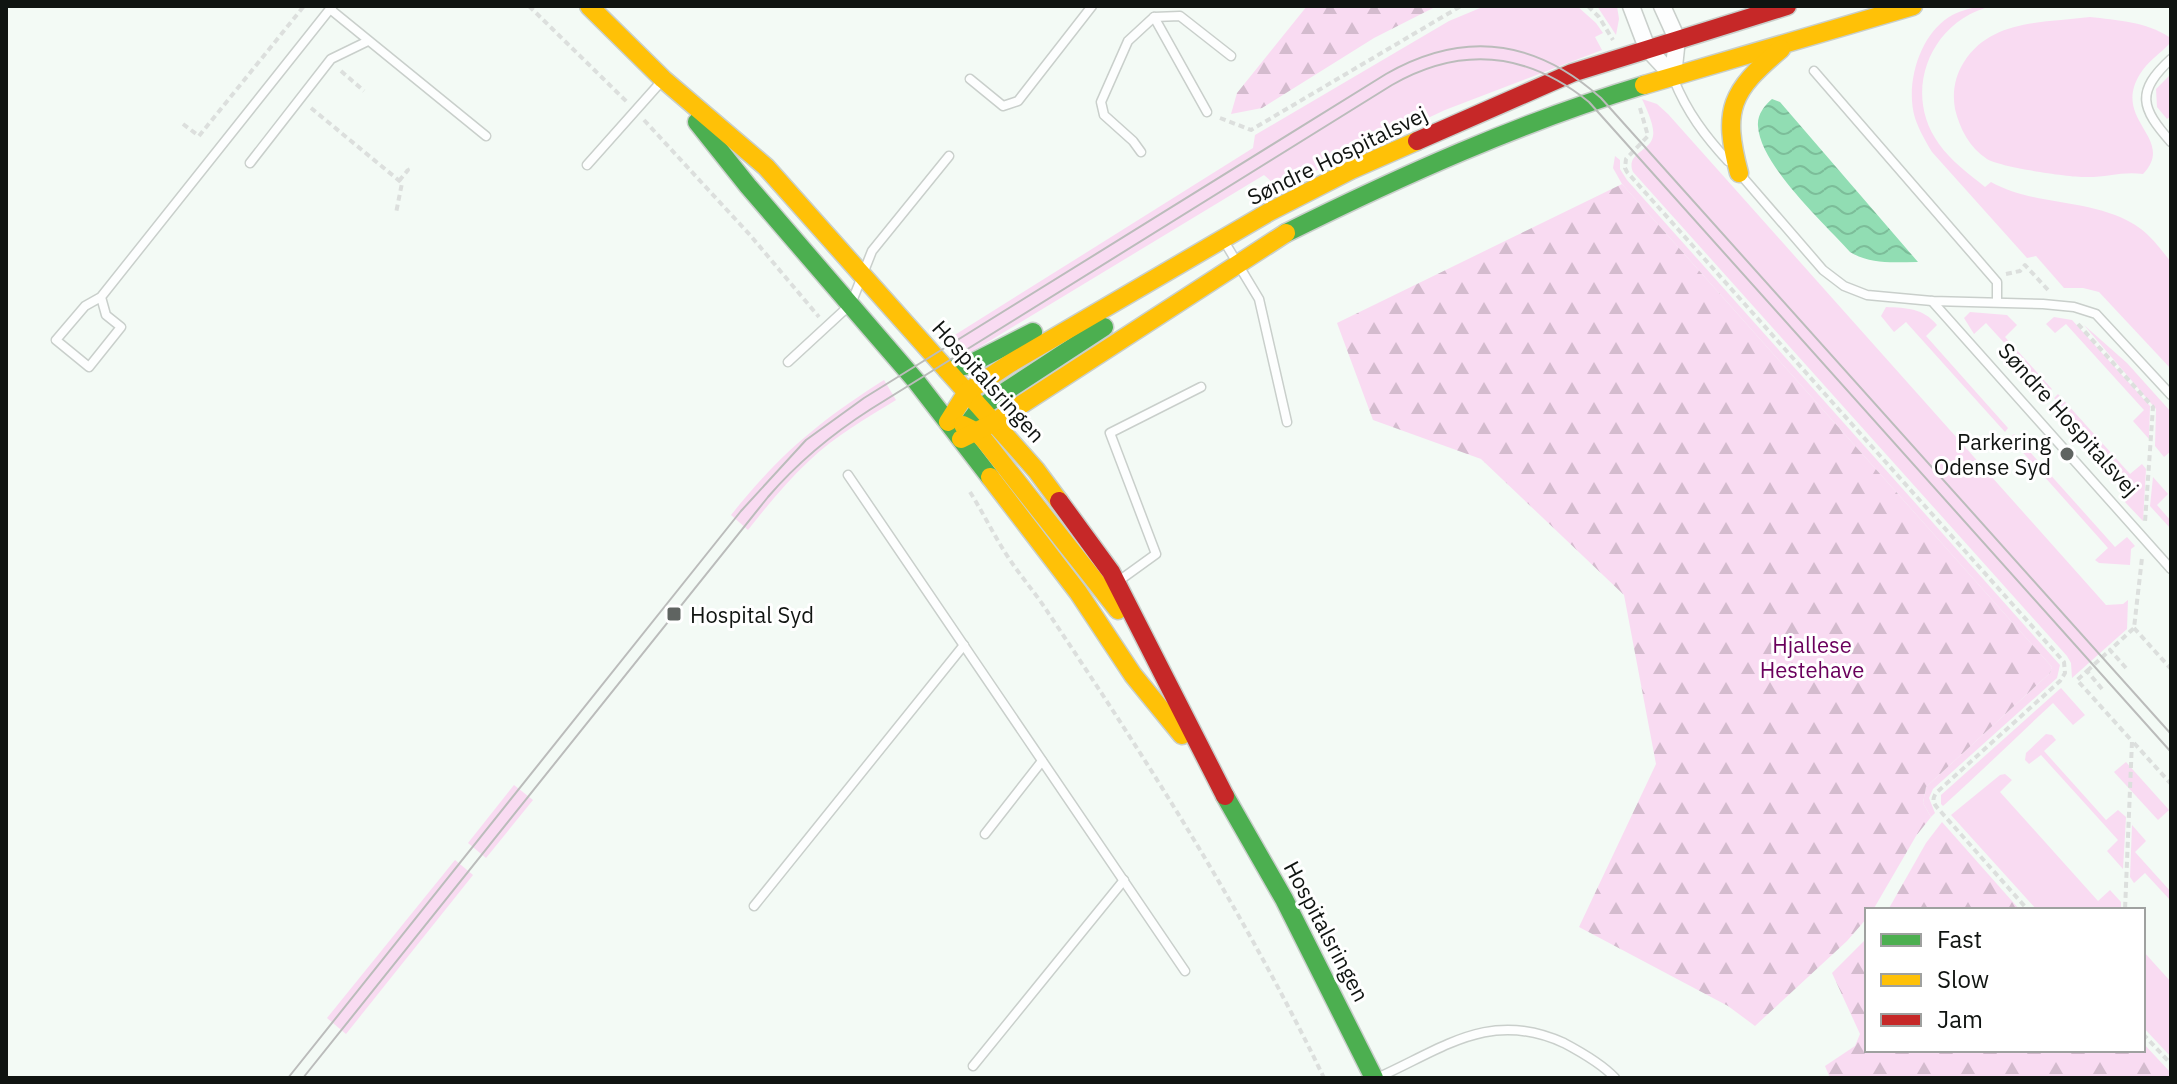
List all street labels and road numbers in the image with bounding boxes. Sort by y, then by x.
street label: Søndre Hospitalsvej [1242,99,1432,211]
street label: Hospitalsringen [926,314,1052,448]
street label: Søndre Hospitalsvej [1992,336,2146,502]
street label: Hospitalsringen [1278,856,1376,1006]

